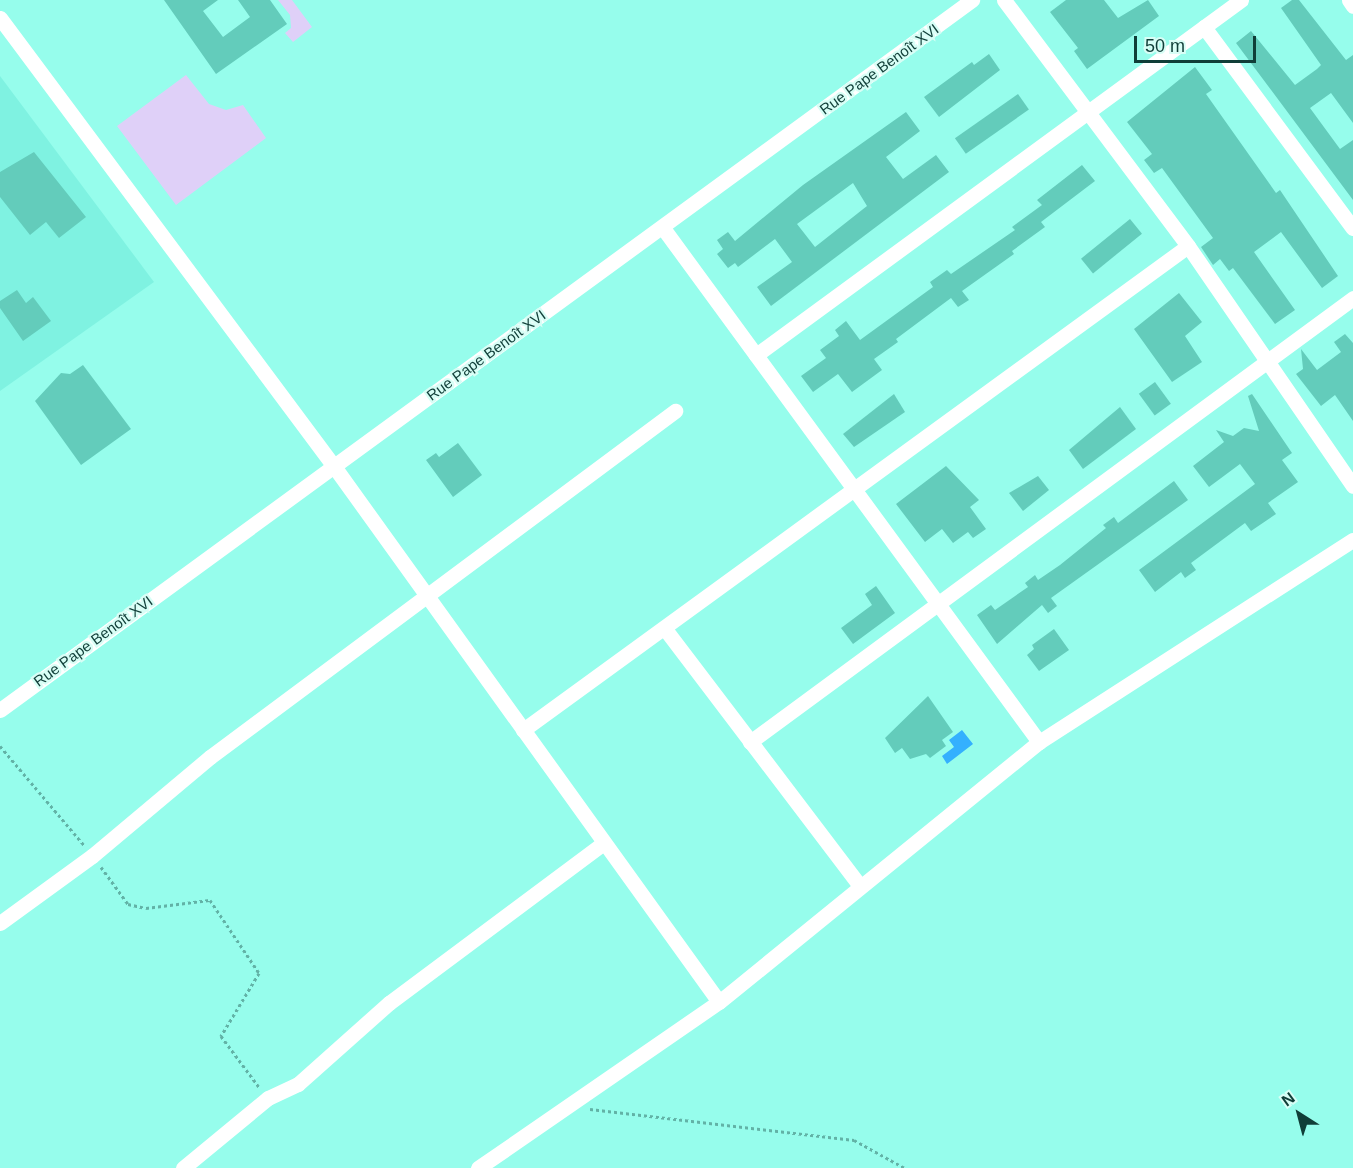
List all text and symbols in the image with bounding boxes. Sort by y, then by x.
street label: Rue Pape Benoît XVI [816,20,942,118]
scale bar [1137,24,1258,62]
text: 50 m [1145,36,1185,56]
street label: Rue Pape Benoît XVI [423,306,549,404]
street label: Rue Pape Benoît XVI [30,592,156,690]
north arrow [1269,1084,1329,1144]
text: N [1278,1089,1298,1109]

